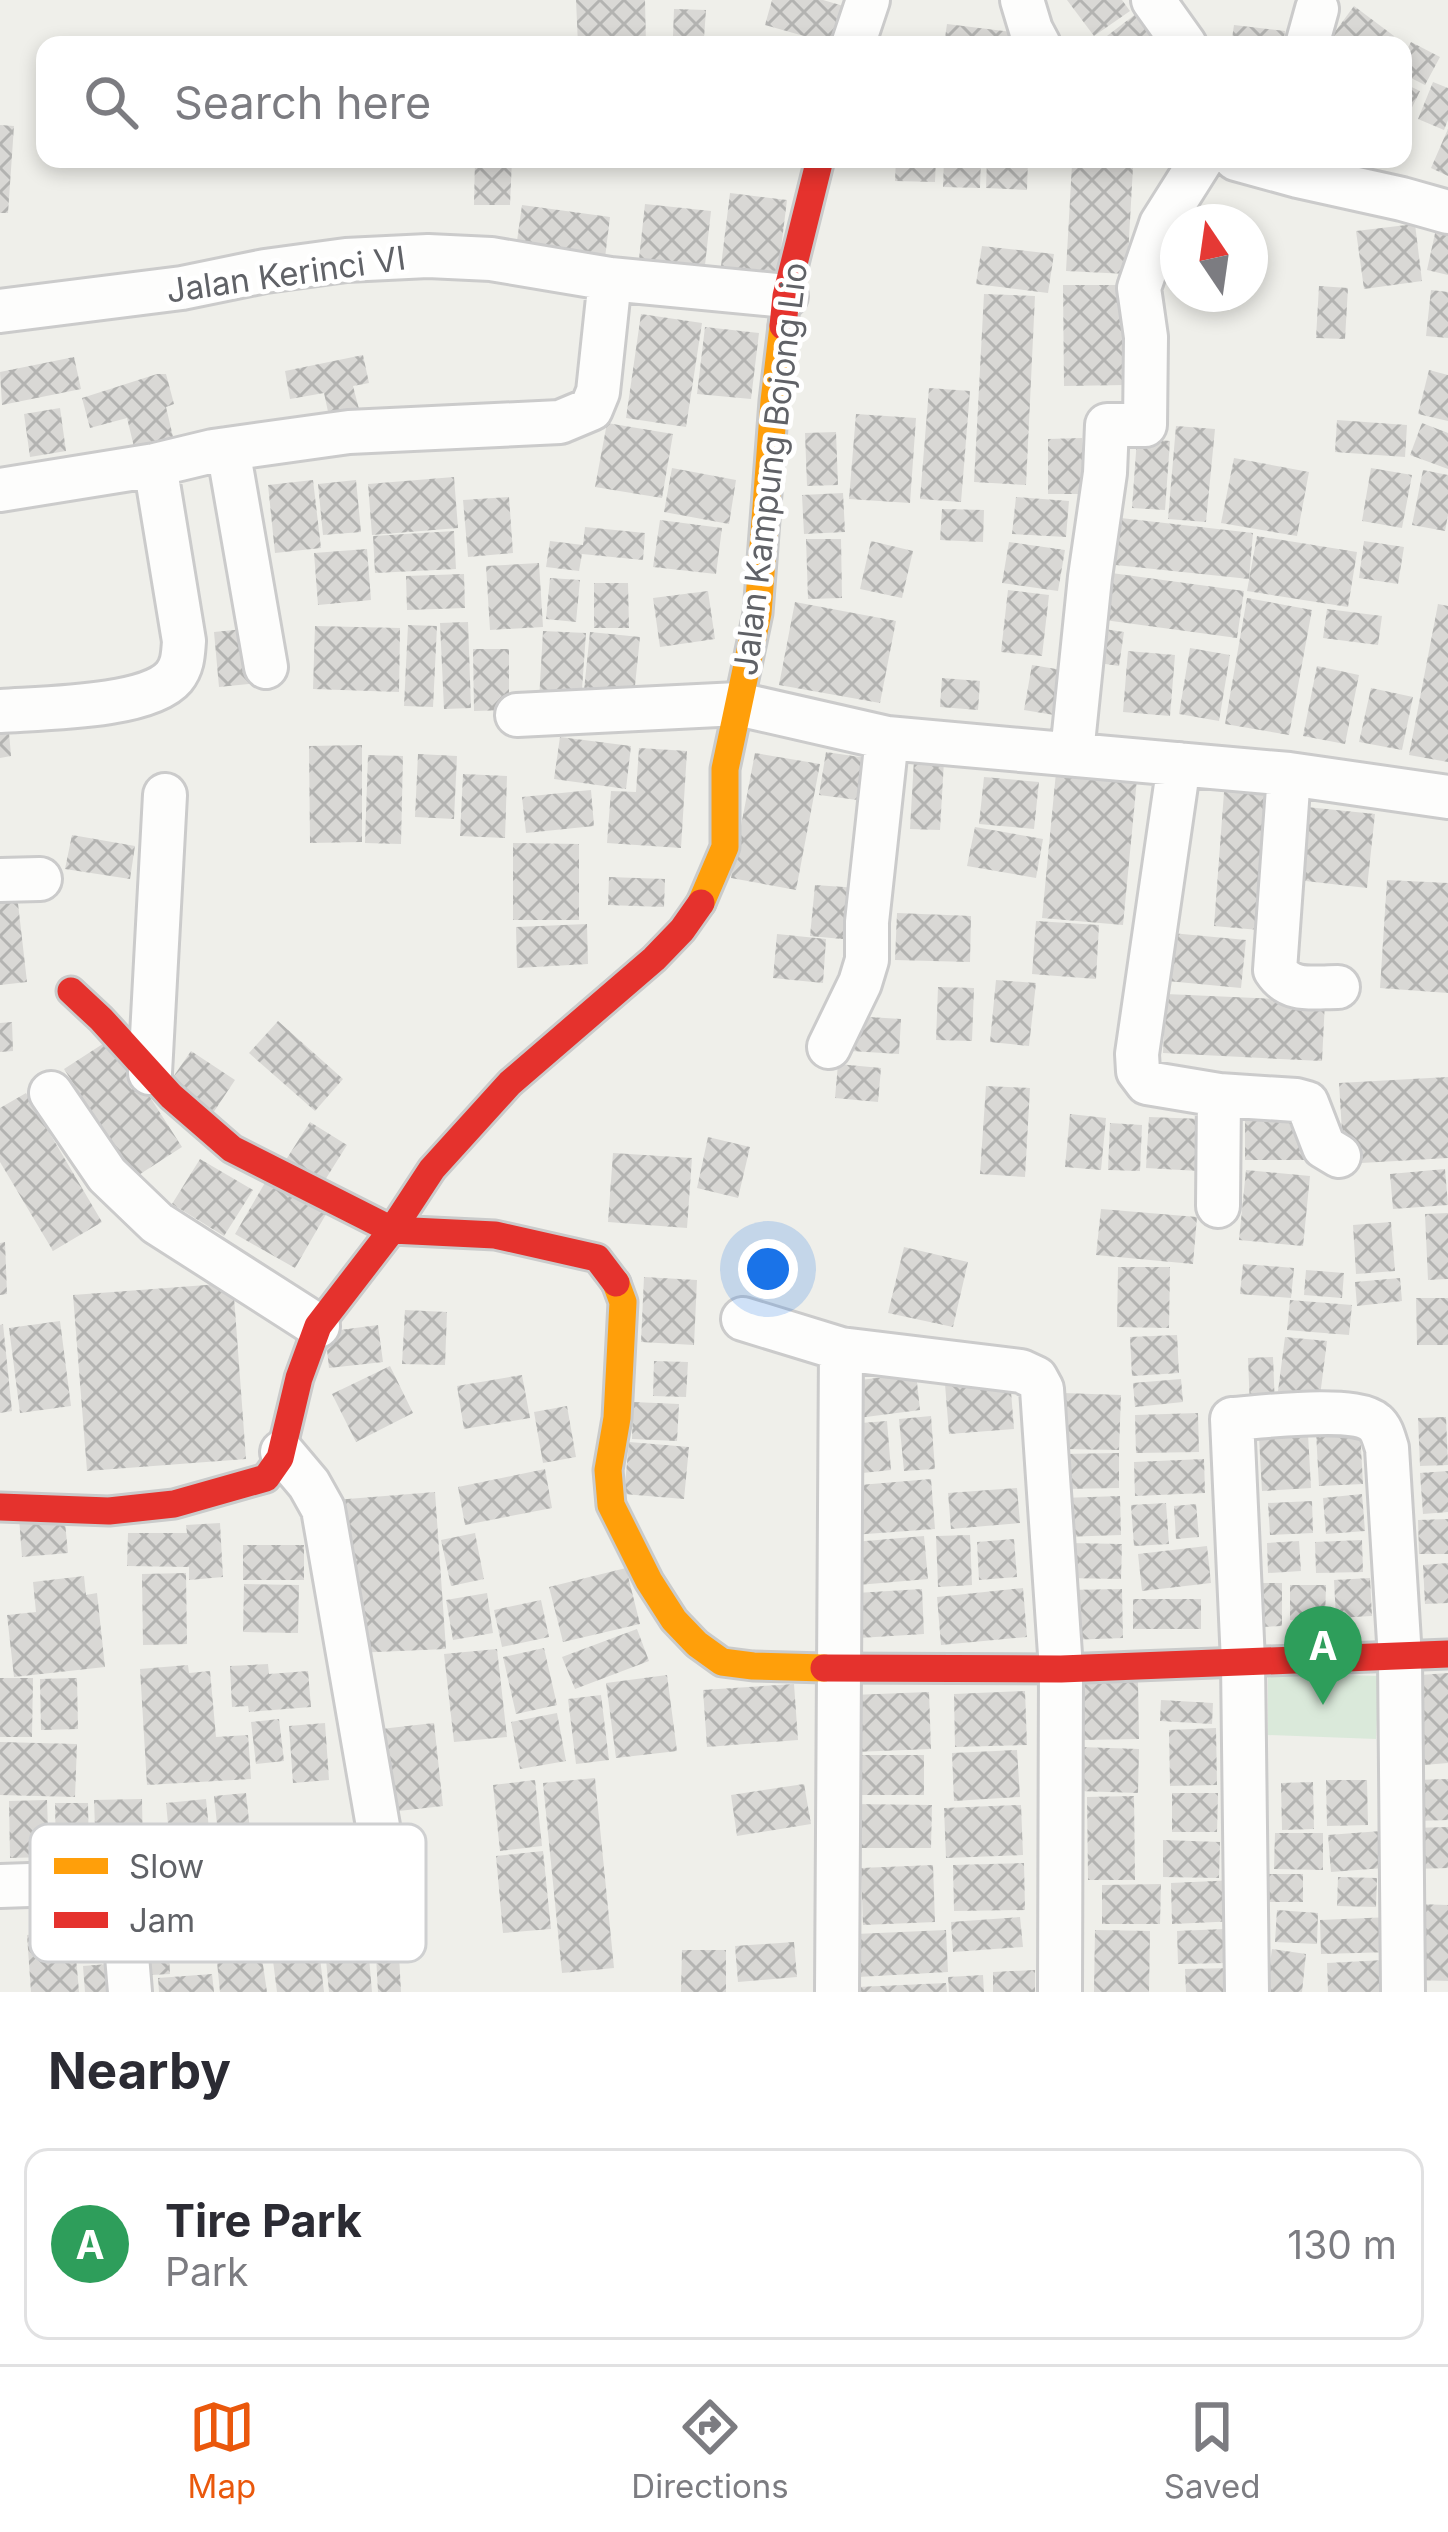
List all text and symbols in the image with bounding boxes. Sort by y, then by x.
search box [36,36,1412,168]
icon: search [78,69,144,135]
text: Search here [174,75,431,130]
north arrow [1160,204,1268,312]
street label: Jalan Kerinci VI [164,237,408,311]
street label: Jalan Kampung Bojong Lio [725,260,815,678]
your location [738,1239,798,1299]
pin: A [1284,1606,1362,1705]
legend [30,1824,426,1962]
text: Slow [129,1846,204,1886]
text: Jam [129,1900,195,1940]
text: Nearby [48,2040,231,2101]
text: Tire Park [165,2193,362,2248]
text: A [75,2221,105,2268]
text: 130 m [1287,2221,1397,2268]
text: Park [165,2248,249,2295]
tab: Map [188,2394,256,2506]
tab: Directions [631,2394,789,2506]
tab: Saved [1164,2394,1260,2506]

